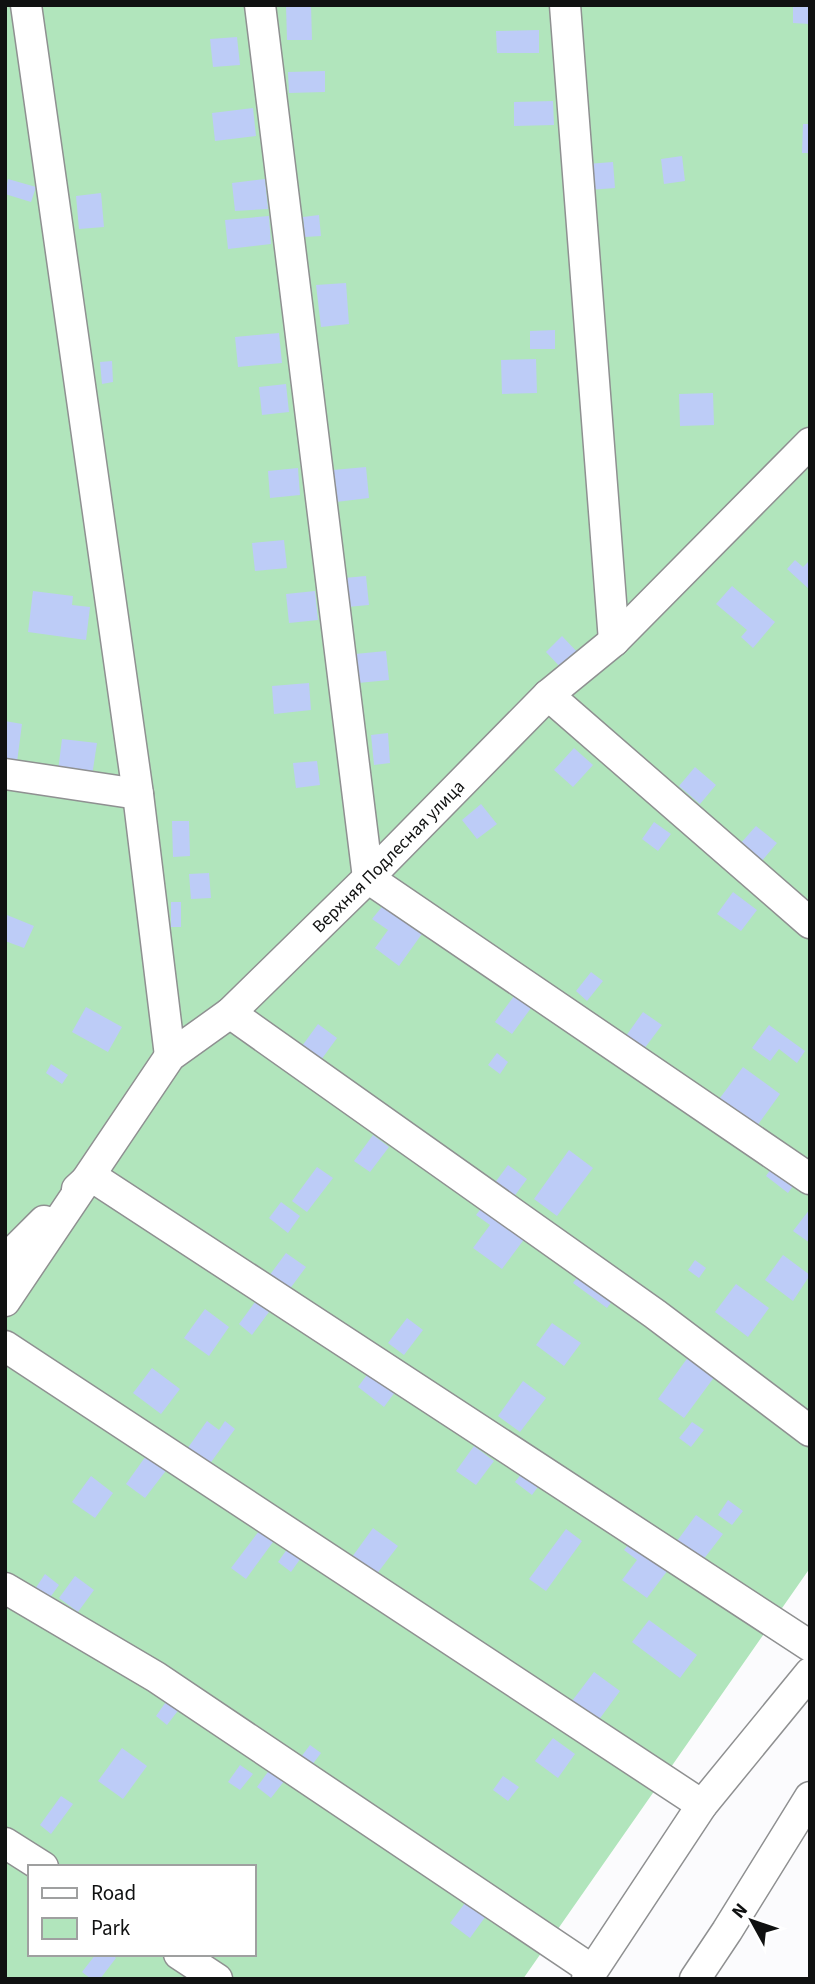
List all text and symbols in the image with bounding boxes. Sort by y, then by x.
street label: Верхняя Подлесная улица [307,775,471,939]
legend [28,1865,256,1956]
text: Road [91,1878,136,1908]
north arrow [717,1886,787,1956]
text: N [726,1898,755,1925]
text: Park [91,1913,131,1943]

